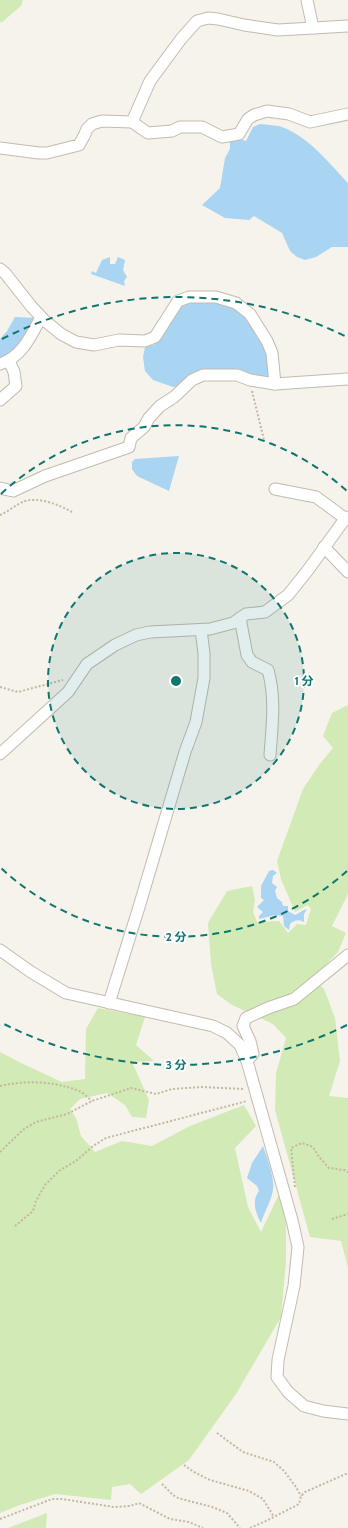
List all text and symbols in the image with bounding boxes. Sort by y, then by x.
text: 1 分 [294,673,314,688]
centre of rings [169,674,183,688]
text: 2 分 [165,929,187,944]
text: 3 分 [165,1057,187,1072]

